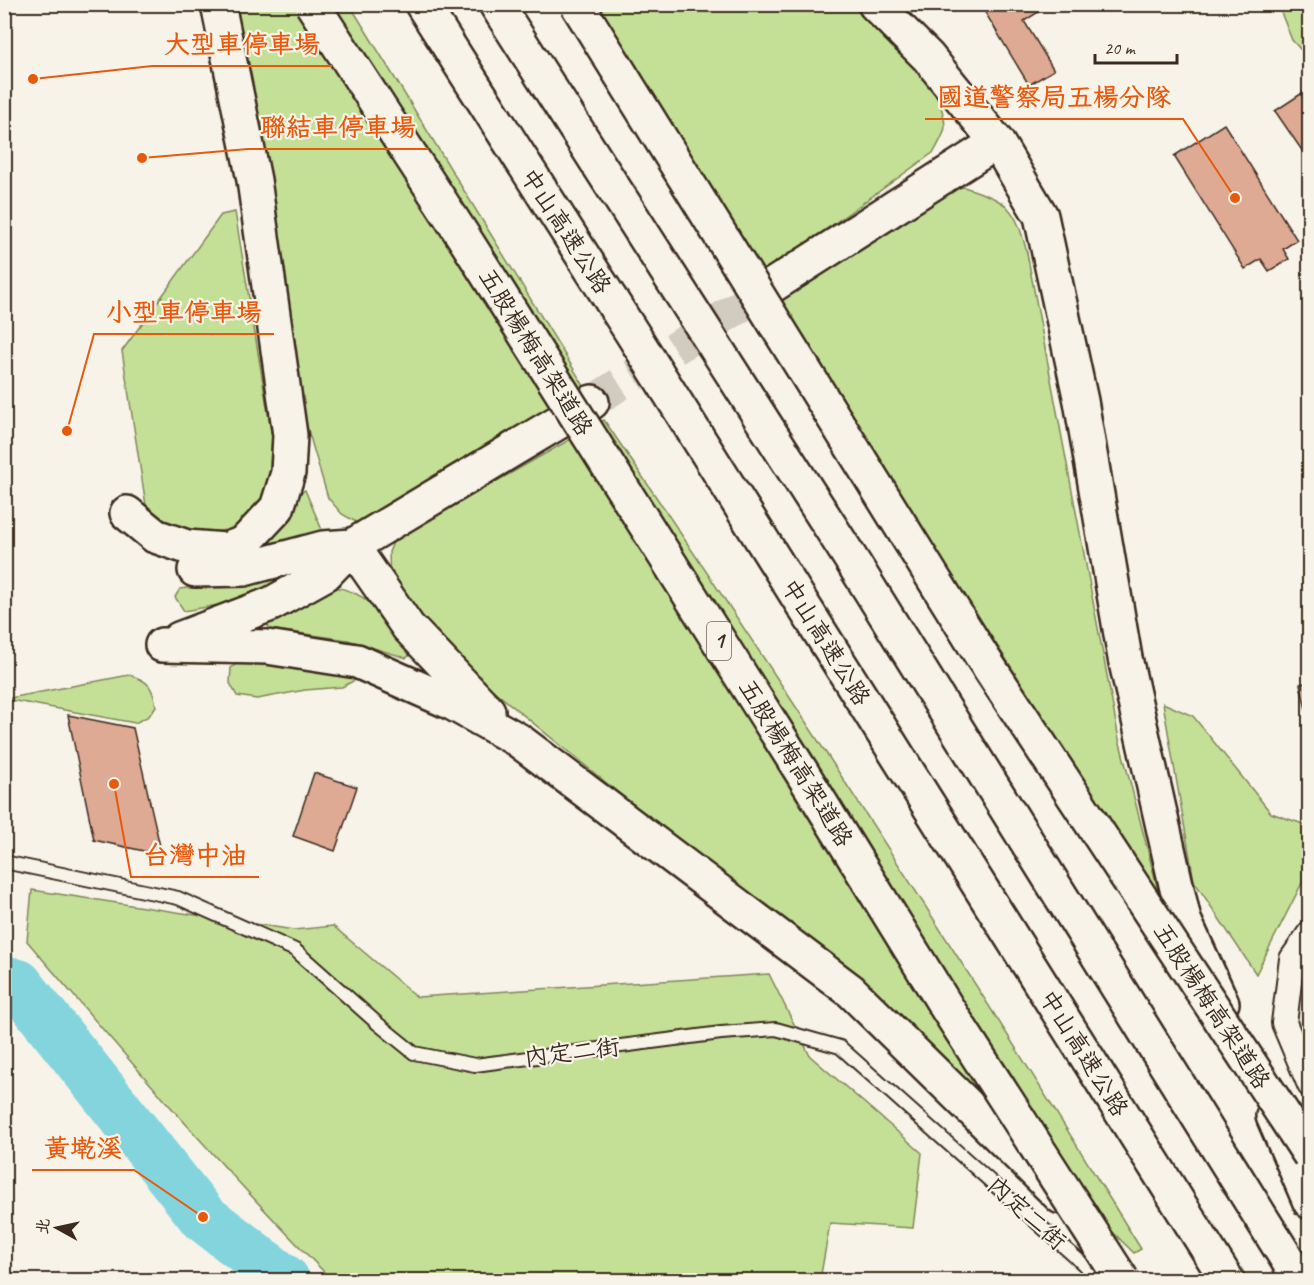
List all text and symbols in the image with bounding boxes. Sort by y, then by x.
callout: 大型車停車場 [152,22,332,66]
scale bar [1095,27,1178,65]
text: 大型車停車場 [164,28,320,61]
text: 20 m [1104,37,1137,59]
callout: 國道警察局五楊分隊 [925,75,1183,119]
text: 國道警察局五楊分隊 [937,81,1171,114]
callout: 聯結車停車場 [248,105,428,149]
text: 聯結車停車場 [260,111,416,144]
street label: 中山高速公路 [514,162,618,300]
street label: 五股楊梅高架道路 [472,263,600,441]
callout: 小型車停車場 [94,290,274,334]
text: 小型車停車場 [106,296,262,329]
street label: 中山高速公路 [775,573,877,711]
road number: 1 [707,622,731,660]
street label: 五股楊梅高架道路 [732,674,860,852]
callout: 台灣中油 [131,833,259,877]
text: 台灣中油 [143,839,247,872]
street label: 五股楊梅高架道路 [1147,917,1277,1095]
street label: 中山高速公路 [1033,984,1135,1122]
street label: 內定二街 [523,1031,621,1073]
callout: 黃墘溪 [32,1126,134,1170]
text: 黃墘溪 [44,1132,122,1165]
street label: 內定二街 [981,1170,1073,1256]
north arrow [27,1198,87,1258]
text: 北 [32,1217,54,1235]

